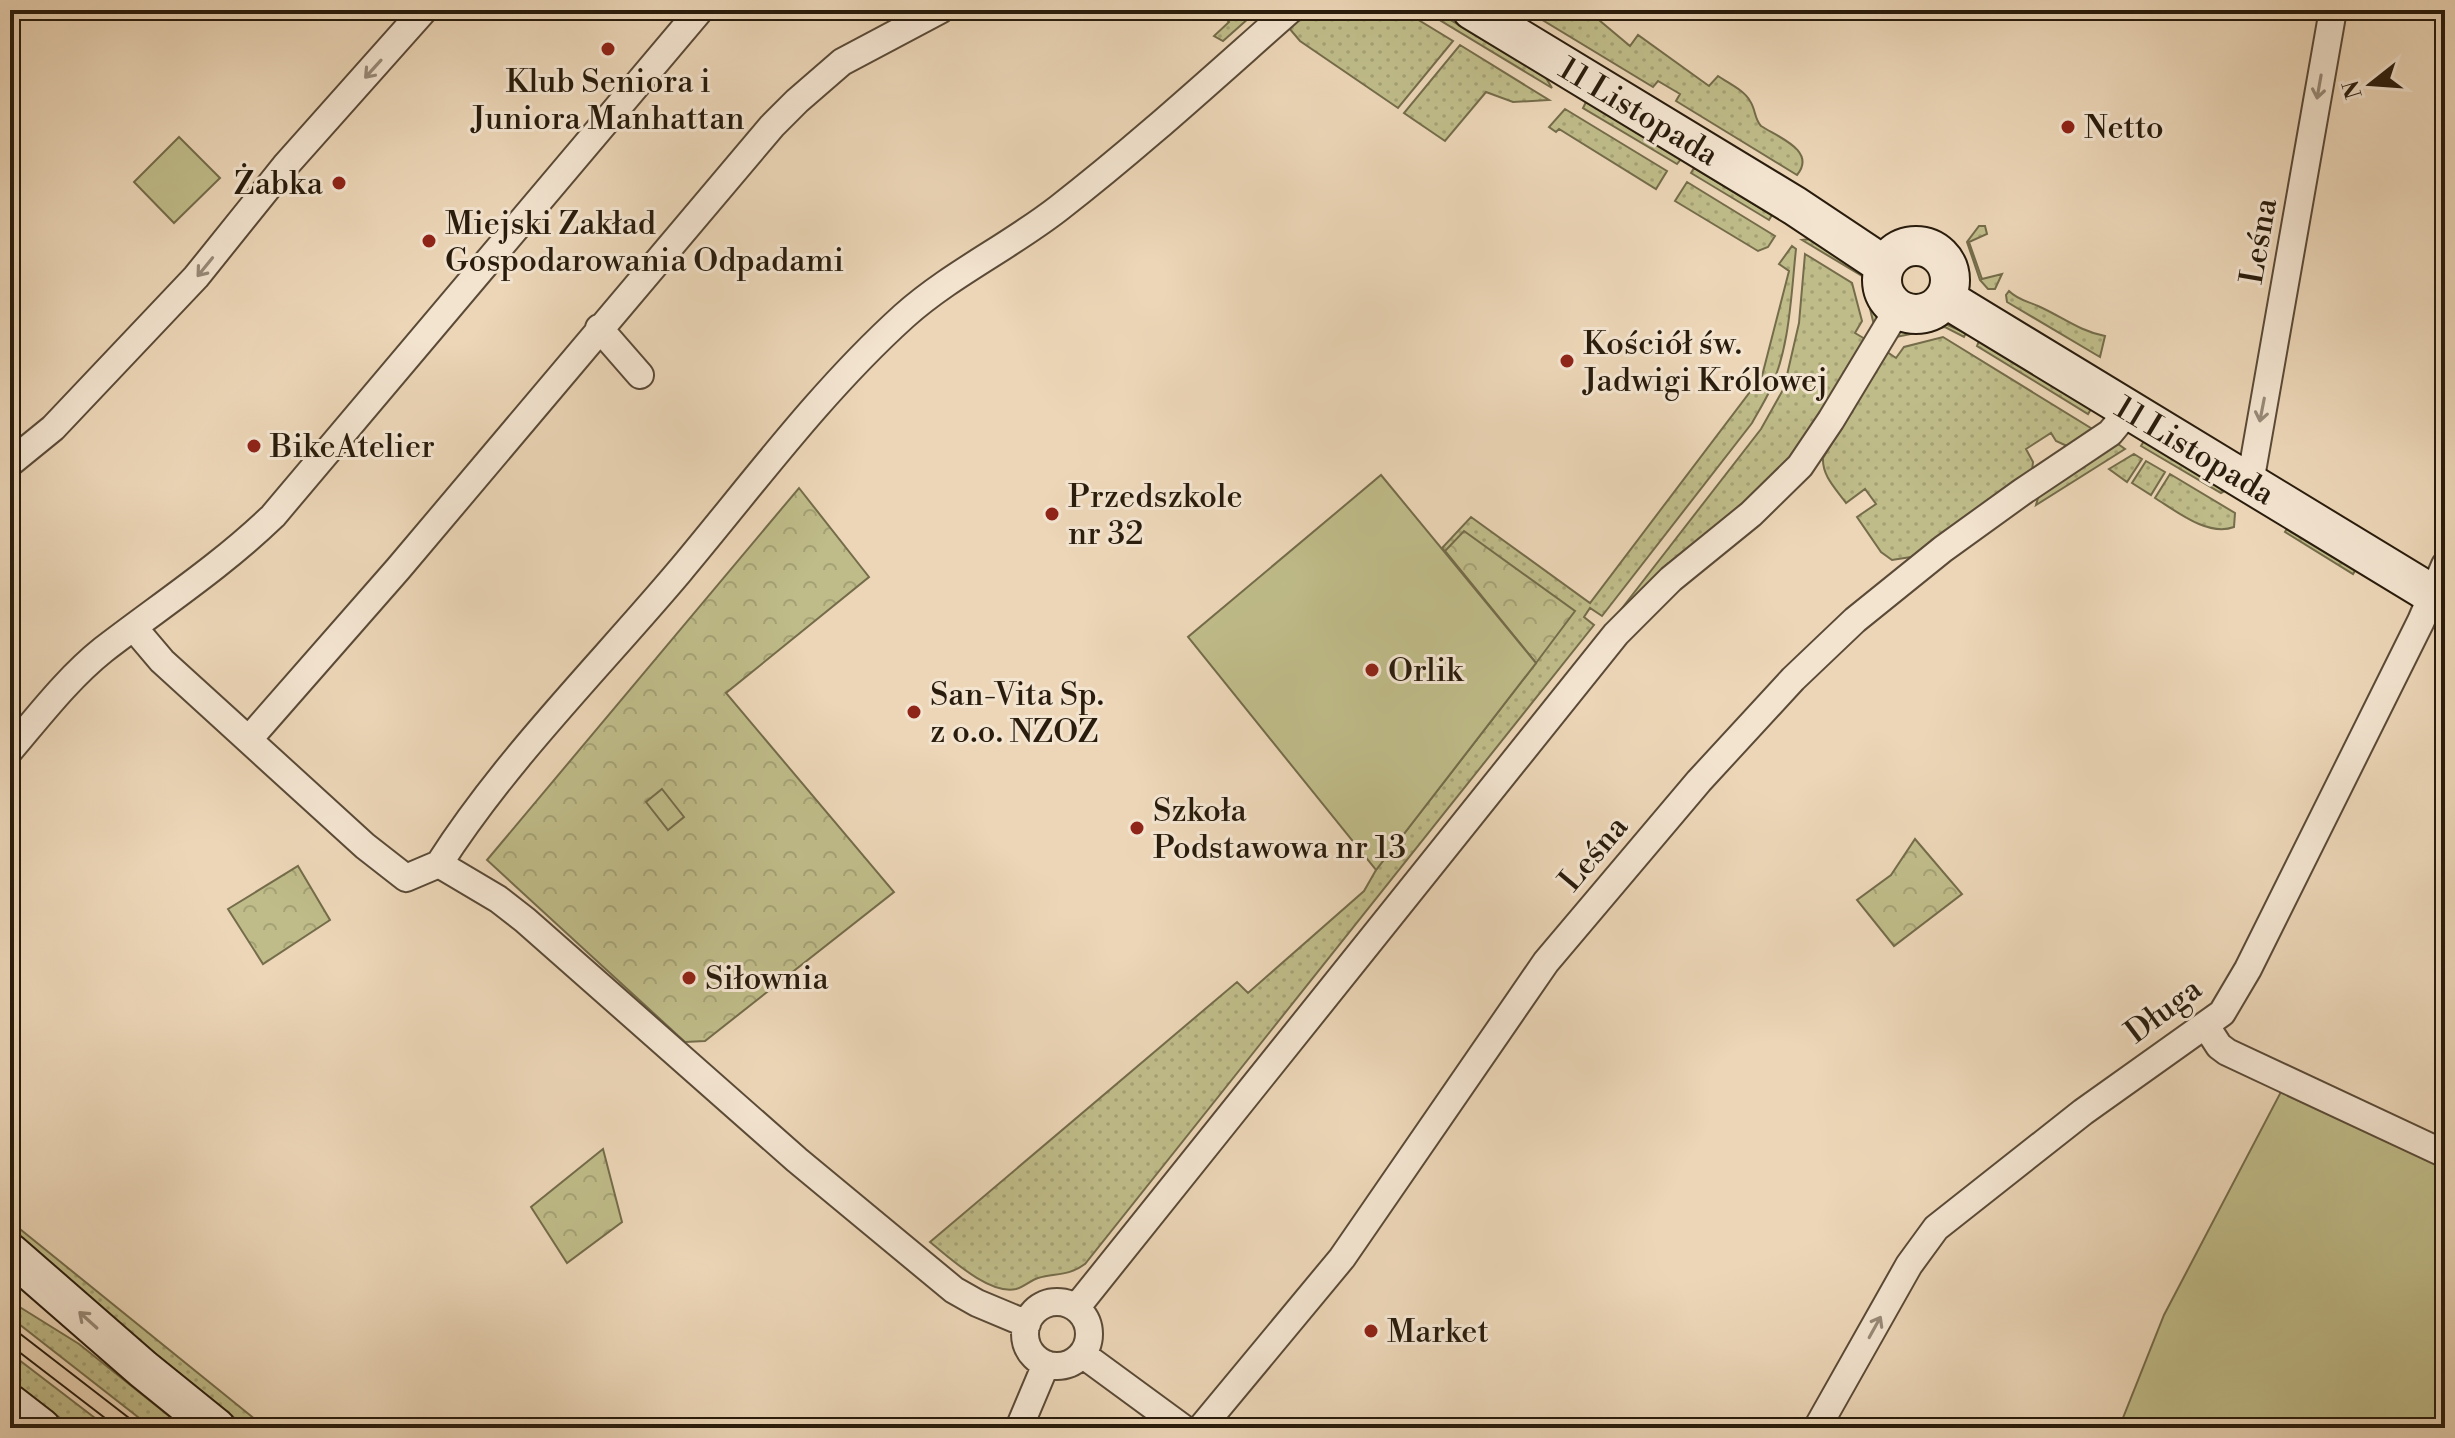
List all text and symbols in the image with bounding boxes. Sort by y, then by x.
marker: Klub Seniora i Juniora Manhattan [599,40,617,58]
north arrow [2331,44,2411,124]
street label: 11 Listopada [1551,49,1726,176]
one-way arrow [364,58,382,78]
place label: Klub Seniora i Juniora Manhattan [470,62,745,139]
one-way arrow [2311,74,2326,99]
text: N [2338,77,2369,102]
place label: Netto [2084,108,2164,148]
marker: Netto [2059,118,2077,136]
place label: Żabka [234,163,324,204]
marker: Żabka [330,174,348,192]
street label: Leśna [2232,194,2286,287]
place label: Miejski Zakład Gospodarowania Odpadami [445,204,844,281]
marker: Miejski Zakład Gospodarowania Odpadami [420,232,438,250]
one-way arrow [196,256,214,277]
place label: Kościół św. Jadwigi Królowej [1582,324,1828,401]
marker: Kościół św. Jadwigi Królowej [1558,352,1576,370]
street label: 11 Listopada [2107,388,2282,515]
one-way arrow [2254,397,2269,423]
place label: BikeAtelier [269,427,435,467]
marker: BikeAtelier [245,437,263,455]
place label: Przedszkole nr 32 [1068,477,1243,554]
marker: Przedszkole nr 32 [1043,505,1061,523]
place label: Orlik [1388,651,1465,691]
marker: Orlik [1363,661,1381,679]
place label: San-Vita Sp. z o.o. NZOZ [930,675,1104,752]
marker: San-Vita Sp. z o.o. NZOZ [905,703,923,721]
place label: Szkoła Podstawowa nr 13 [1153,791,1406,868]
street label: Leśna [1551,807,1637,900]
marker: Szkoła Podstawowa nr 13 [1128,819,1146,837]
place label: Siłownia [705,959,829,999]
marker: Siłownia [680,969,698,987]
street label: Długa [2117,969,2210,1052]
one-way arrow [79,1311,99,1329]
place label: Market [1387,1312,1489,1352]
one-way arrow [1867,1316,1883,1339]
marker: Market [1362,1322,1380,1340]

